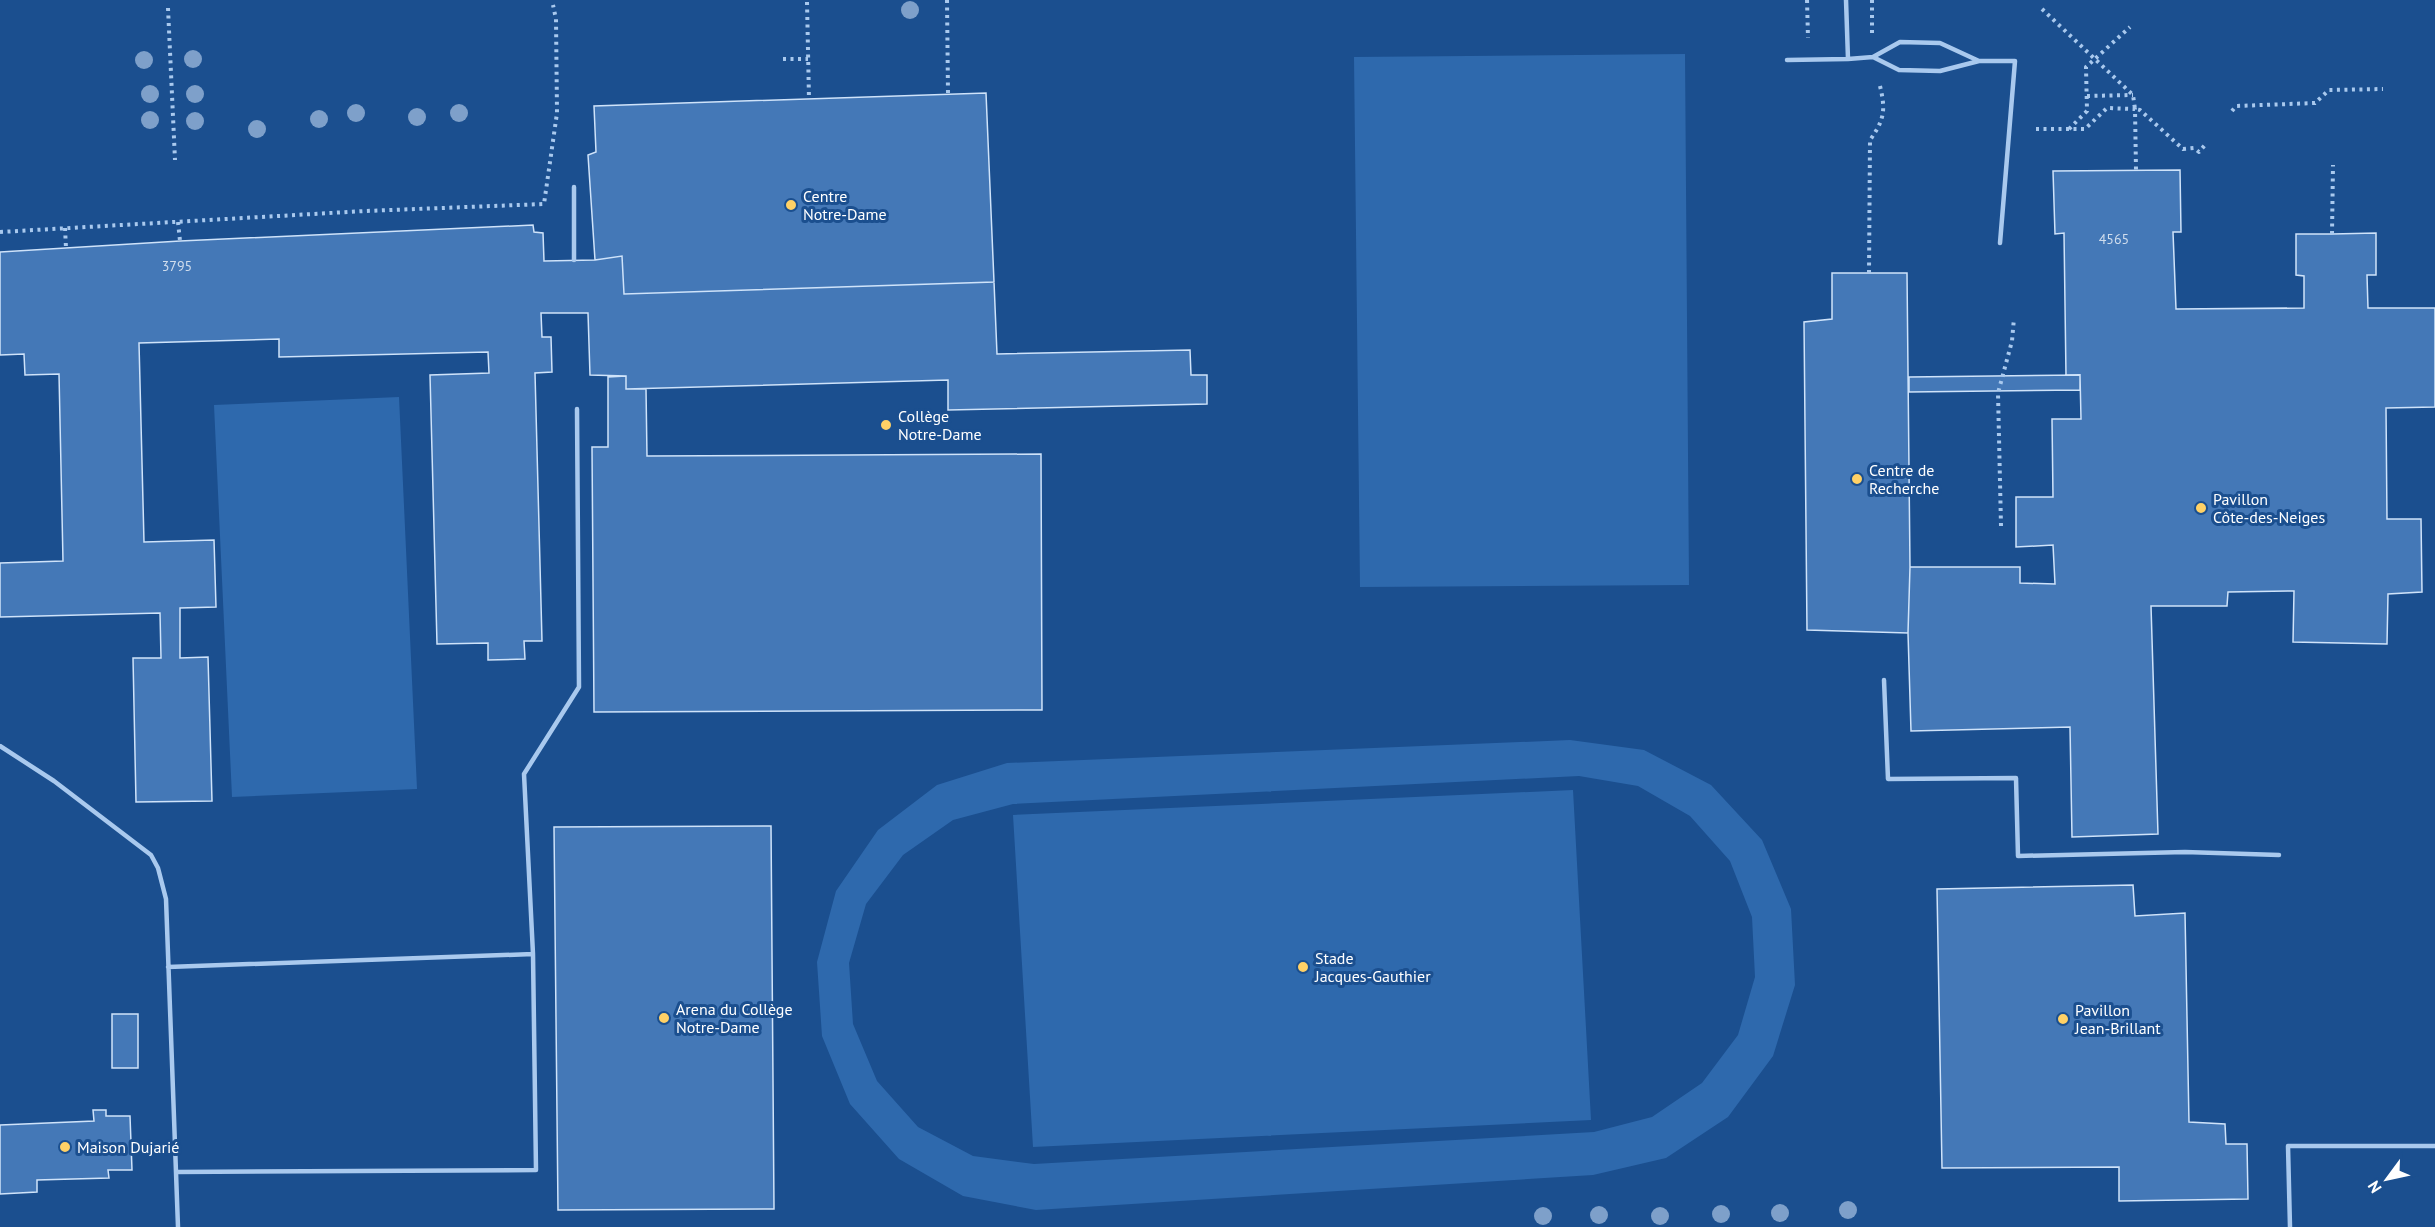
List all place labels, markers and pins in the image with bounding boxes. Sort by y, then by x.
place label: Centre Notre-Dame [803,186,887,224]
marker: Centre Notre-Dame [784,198,798,212]
place label: Collège Notre-Dame [898,406,982,444]
marker: Collège Notre-Dame [879,418,893,432]
place label: Centre de Recherche [1869,460,1939,498]
marker: Centre de Recherche [1850,472,1864,486]
place label: Pavillon Côte-des-Neiges [2213,489,2325,527]
marker: Pavillon Côte-des-Neiges [2194,501,2208,515]
place label: Stade Jacques-Gauthier [1314,948,1431,986]
marker: Stade Jacques-Gauthier [1296,960,1310,974]
place label: Arena du Collège Notre-Dame [676,999,793,1037]
place label: Pavillon Jean-Brillant [2074,1000,2161,1038]
marker: Arena du Collège Notre-Dame [657,1011,671,1025]
marker: Pavillon Jean-Brillant [2056,1012,2070,1026]
place label: Maison Dujarié [77,1137,179,1157]
marker: Maison Dujarié [58,1140,72,1154]

